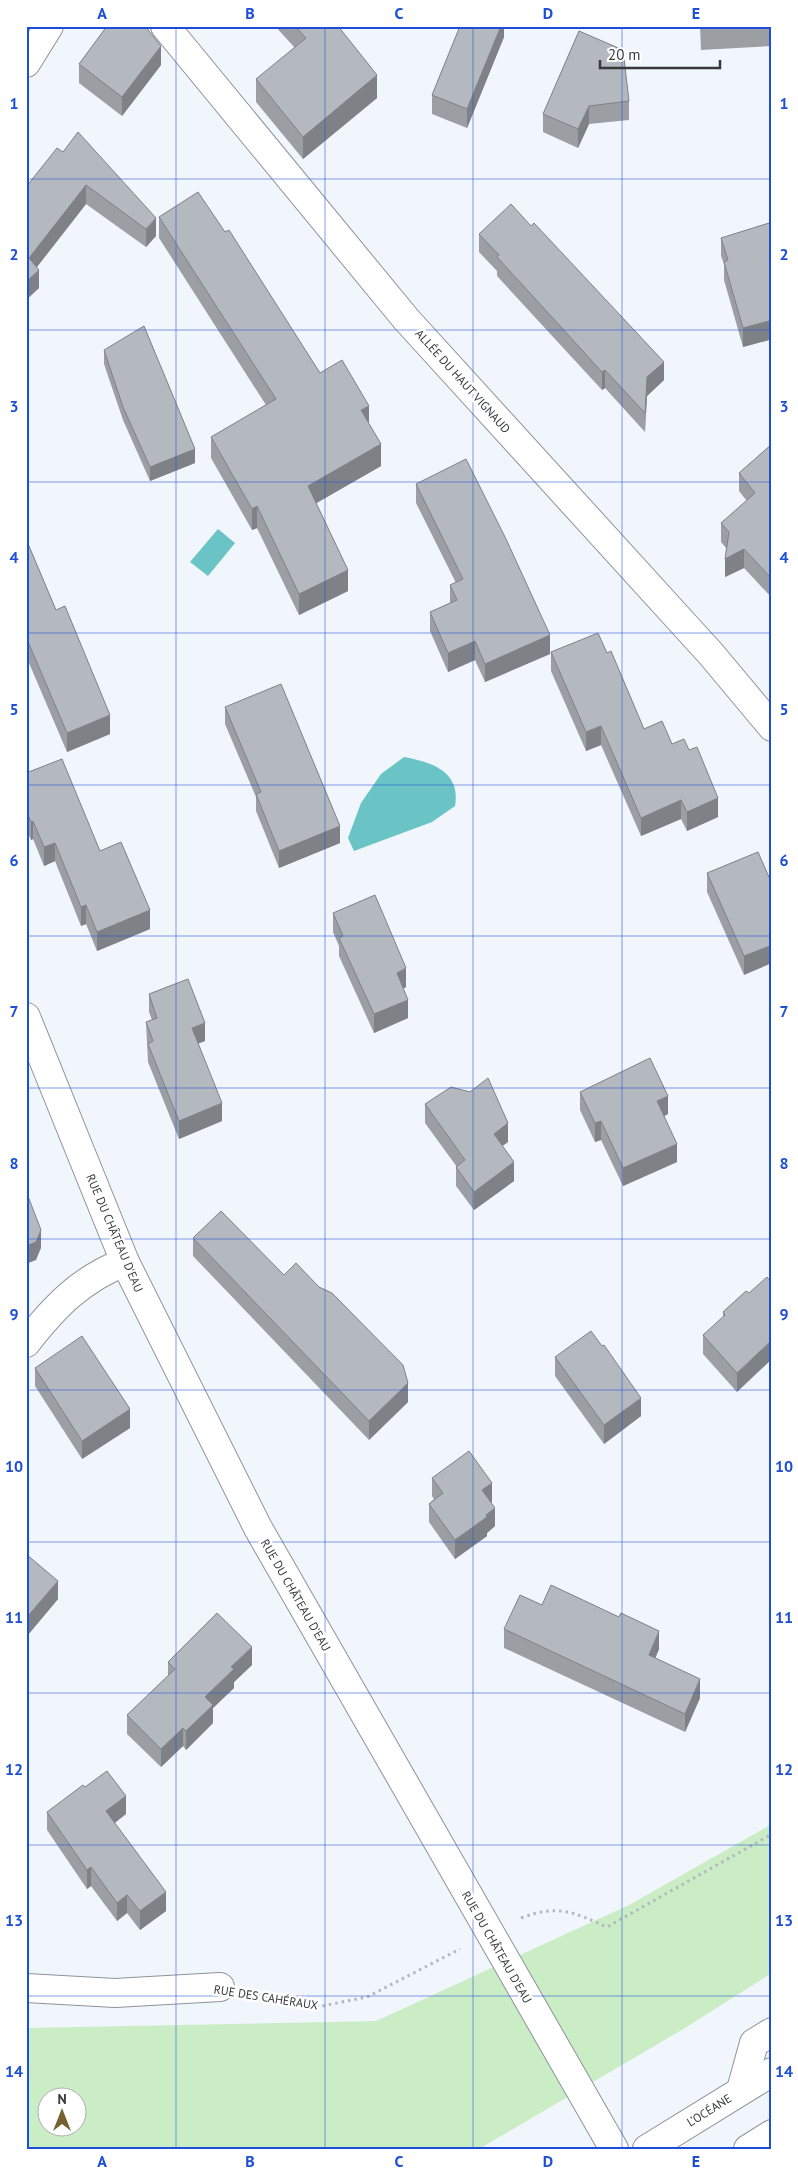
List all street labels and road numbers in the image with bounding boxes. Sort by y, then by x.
street label: ALLÉE DU HAUT VIGNAUD [412,326,514,436]
street label: RUE DU CHÂTEAU D'EAU [83,1172,147,1294]
street label: RUE DU CHÂTEAU D'EAU [258,1536,334,1654]
street label: RUE DU CHÂTEAU D'EAU [459,1888,535,2006]
street label: RUE DES CAHÉRAUX [213,1981,320,2013]
street label: L’OCÉANE [684,2090,734,2130]

